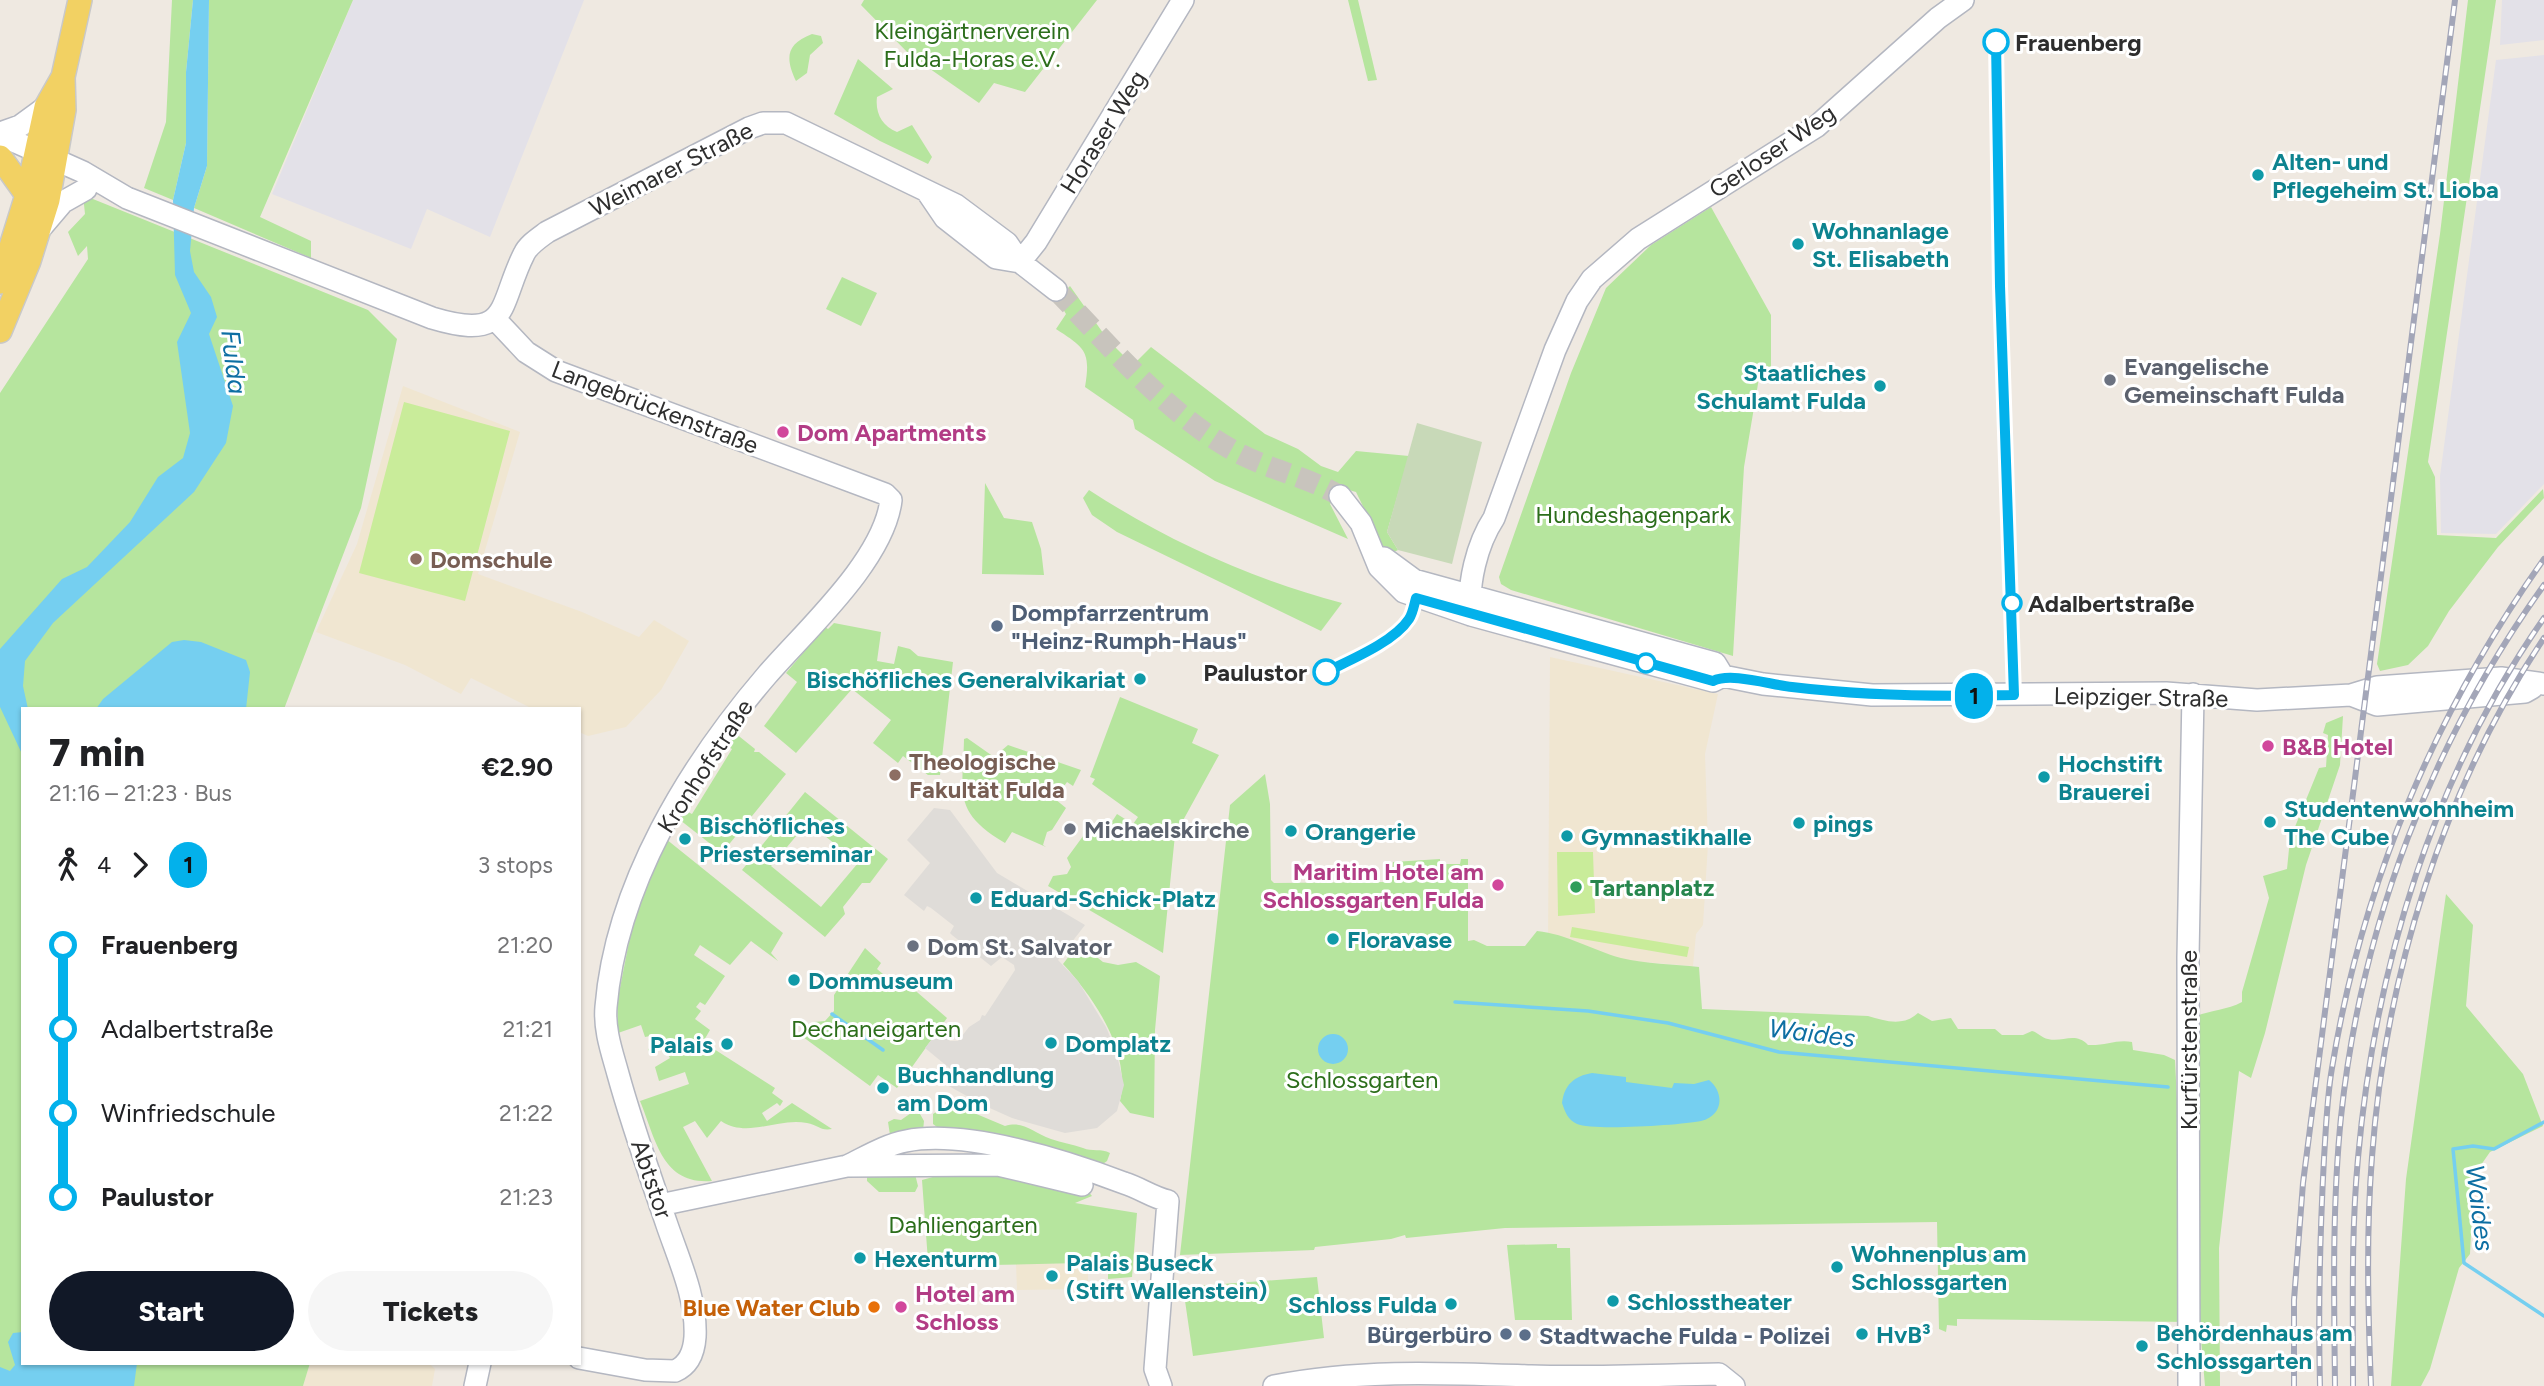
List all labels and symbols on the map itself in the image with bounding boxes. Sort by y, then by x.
park label: Kleingärtnerverein Fulda-Horas e.V. [874,16,1070,73]
place label: Frauenberg [2015,28,2142,57]
marker: Frauenberg [1983,29,2009,55]
street label: Horaser Weg [1054,65,1152,199]
street label: Gerloser Weg [1703,98,1841,204]
street label: Weimarer Straße [584,115,758,223]
place label: Alten- und Pflegeheim St. Lioba [2272,147,2499,204]
marker: Alten- und Pflegeheim St. Lioba [2250,167,2266,183]
place label: Wohnanlage St. Elisabeth [1812,216,1949,273]
marker: Wohnanlage St. Elisabeth [1790,236,1806,252]
water label: Fulda [214,328,254,396]
place label: Evangelische Gemeinschaft Fulda [2124,352,2345,409]
street label: Langebrückenstraße [548,354,762,460]
place label: Staatliches Schulamt Fulda [1696,358,1866,415]
marker: Evangelische Gemeinschaft Fulda [2102,372,2118,388]
marker: Staatliches Schulamt Fulda [1872,378,1888,394]
place label: Dom Apartments [797,418,986,447]
marker: Dom Apartments [775,424,791,440]
park label: Hundeshagenpark [1535,500,1731,529]
place label: Domschule [430,545,552,574]
marker: Domschule [408,551,424,567]
place label: Adalbertstraße [2028,589,2194,618]
marker: Adalbertstraße [2002,593,2022,613]
place label: Dompfarrzentrum "Heinz-Rumph-Haus" [1011,598,1247,655]
marker: Dompfarrzentrum "Heinz-Rumph-Haus" [989,618,1005,634]
unlabelled marker [1636,653,1656,673]
place label: Paulustor [1203,658,1307,687]
marker: Paulustor [1313,659,1339,685]
place label: Bischöfliches Generalvikariat [806,665,1126,694]
marker: Bischöfliches Generalvikariat [1132,671,1148,687]
line badge: 1 [1951,673,1997,719]
street label: Leipziger Straße [2053,681,2229,713]
street label: Kronhofstraße [651,694,759,838]
place label: B&B Hotel [2282,732,2393,761]
marker: B&B Hotel [2260,738,2276,754]
place label: Theologische Fakultät Fulda [909,747,1065,804]
place label: Hochstift Brauerei [2058,749,2163,806]
marker: Theologische Fakultät Fulda [887,767,903,783]
marker: Hochstift Brauerei [2036,769,2052,785]
place label: Studentenwohnheim The Cube [2284,794,2514,851]
place label: pings [1813,809,1873,838]
place label: Bischöfliches Priesterseminar [699,811,872,868]
marker: Studentenwohnheim The Cube [2262,814,2278,830]
place label: Michaelskirche [1084,815,1249,844]
marker: pings [1791,815,1807,831]
place label: Orangerie [1305,817,1416,846]
marker: Michaelskirche [1062,821,1078,837]
place label: Gymnastikhalle [1581,822,1752,851]
marker: Orangerie [1283,823,1299,839]
marker: Gymnastikhalle [1559,828,1575,844]
marker: Bischöfliches Priesterseminar [677,831,693,847]
place label: Maritim Hotel am Schlossgarten Fulda [1262,857,1484,914]
place label: Tartanplatz [1590,873,1714,902]
marker: Maritim Hotel am Schlossgarten Fulda [1490,877,1506,893]
marker: Tartanplatz [1568,879,1584,895]
place label: Eduard-Schick-Platz [990,884,1216,913]
marker: Eduard-Schick-Platz [968,890,984,906]
place label: Floravase [1347,925,1452,954]
marker: Floravase [1325,931,1341,947]
place label: Dom St. Salvator [927,932,1112,961]
marker: Dom St. Salvator [905,938,921,954]
street label: Kurfürstenstraße [2174,950,2203,1130]
place label: Dommuseum [808,966,953,995]
marker: Dommuseum [786,972,802,988]
water label: Waides [1767,1012,1857,1054]
park label: Dechaneigarten [791,1014,961,1043]
place label: Domplatz [1065,1029,1171,1058]
place label: Palais [650,1030,713,1059]
marker: Domplatz [1043,1035,1059,1051]
marker: Palais [719,1036,735,1052]
place label: Buchhandlung am Dom [897,1060,1054,1117]
park label: Schlossgarten [1286,1065,1438,1094]
marker: Buchhandlung am Dom [875,1080,891,1096]
street label: Abtstor [625,1136,679,1222]
water label: Waides [2459,1163,2501,1253]
park label: Dahliengarten [888,1210,1038,1239]
place label: Wohnenplus am Schlossgarten [1851,1239,2026,1296]
place label: Hexenturm [874,1244,998,1273]
place label: Palais Buseck (Stift Wallenstein) [1066,1248,1267,1305]
marker: Hexenturm [852,1250,868,1266]
marker: Wohnenplus am Schlossgarten [1829,1259,1845,1275]
marker: Palais Buseck (Stift Wallenstein) [1044,1268,1060,1284]
place label: Hotel am Schloss [915,1279,1015,1336]
place label: Schlosstheater [1627,1287,1792,1316]
place label: Schloss Fulda [1288,1290,1437,1319]
place label: Blue Water Club [683,1293,860,1322]
marker: Schlosstheater [1605,1293,1621,1309]
marker: Schloss Fulda [1443,1296,1459,1312]
marker: Blue Water Club [866,1299,882,1315]
marker: Hotel am Schloss [893,1299,909,1315]
place label: Behördenhaus am Schlossgarten [2156,1318,2353,1375]
place label: Bürgerbüro [1367,1320,1492,1349]
place label: HvB³ [1876,1320,1931,1349]
place label: Stadtwache Fulda - Polizei [1539,1321,1830,1350]
marker: Bürgerbüro [1498,1326,1514,1342]
marker: HvB³ [1854,1326,1870,1342]
marker: Stadtwache Fulda - Polizei [1517,1327,1533,1343]
marker: Behördenhaus am Schlossgarten [2134,1338,2150,1354]

